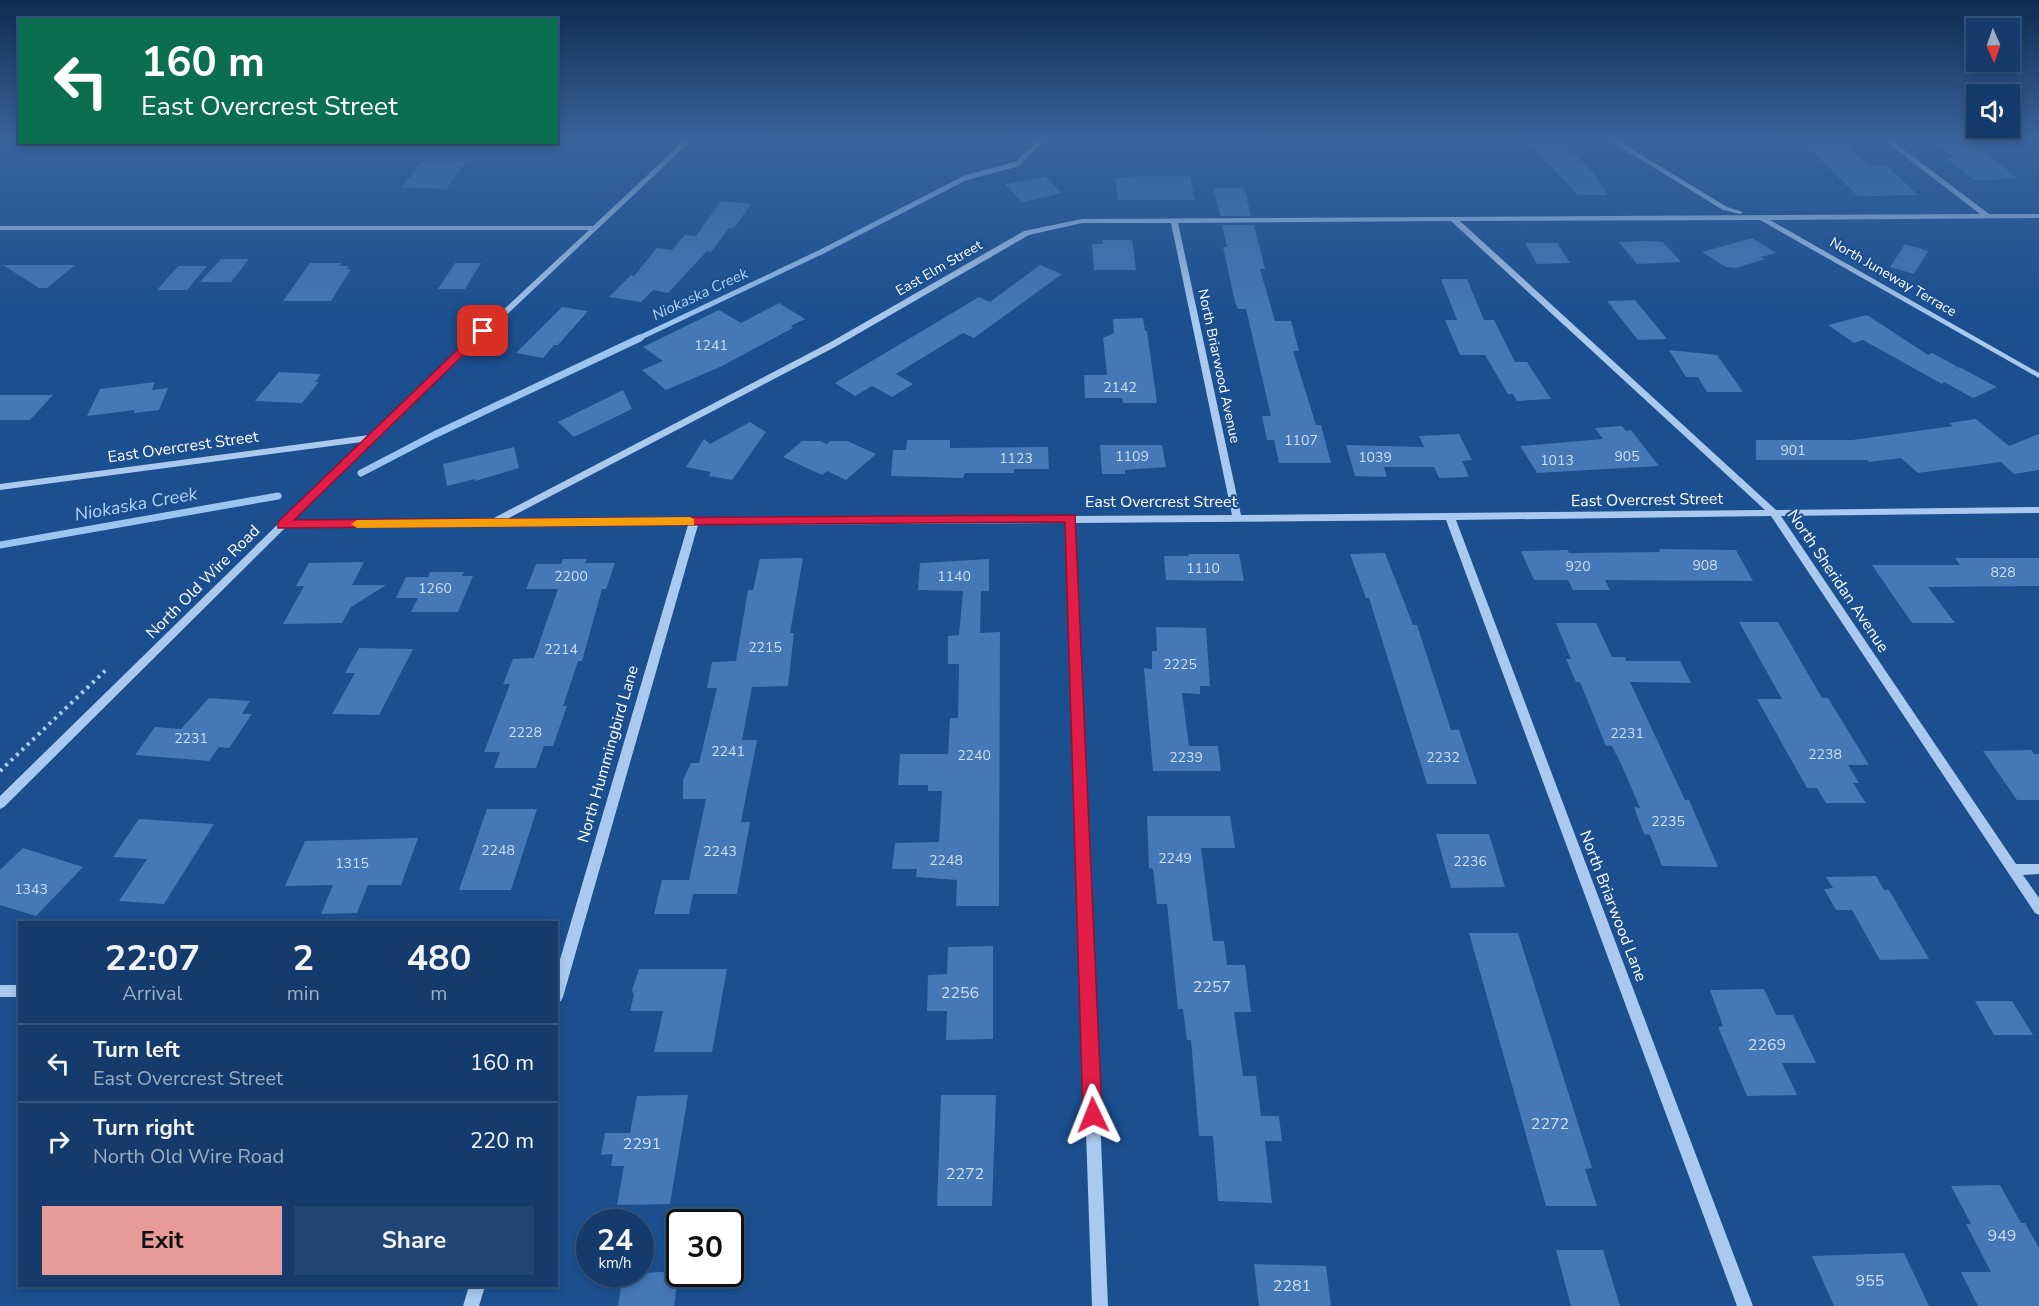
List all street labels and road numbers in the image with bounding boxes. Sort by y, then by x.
street label: North Juneway Terrace [1826,233,1960,321]
street label: East Elm Street [892,236,986,300]
street label: North Briarwood Avenue [1193,287,1245,445]
street label: East Overcrest Street [106,425,260,468]
street label: East Overcrest Street [1571,488,1724,512]
street label: East Overcrest Street [1085,491,1237,513]
street label: North Sheridan Avenue [1782,505,1894,657]
street label: North Old Wire Road [141,520,265,644]
street label: North Hummingbird Lane [572,663,644,845]
street label: North Briarwood Lane [1574,827,1652,985]

